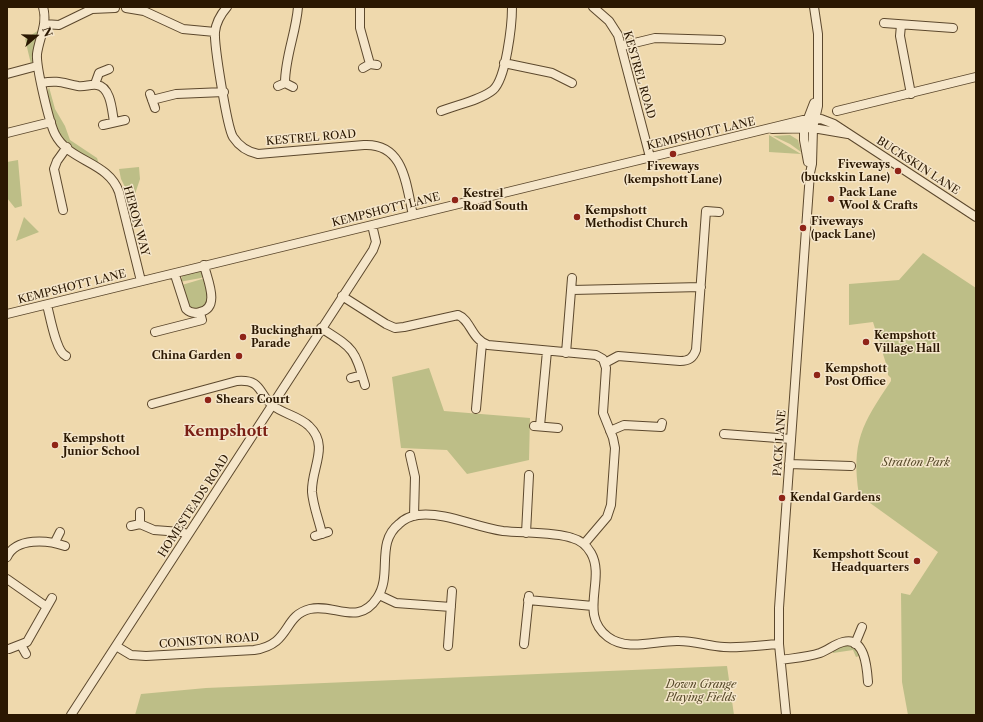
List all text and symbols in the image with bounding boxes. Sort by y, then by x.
north arrow [16,16,56,56]
text: N [39,25,55,39]
street label: KESTREL ROAD [620,30,658,120]
street label: KEMPSHOTT LANE [645,115,757,153]
street label: KESTREL ROAD [265,127,357,149]
street label: BUCKSKIN LANE [874,134,962,198]
marker: Fiveways (kempshott Lane) [668,149,678,159]
place label: Fiveways (buckskin Lane) [801,158,890,184]
place label: Fiveways (kempshott Lane) [624,160,722,186]
marker: Fiveways (buckskin Lane) [893,166,903,176]
street label: HERON WAY [120,184,152,258]
place label: Pack Lane Wool & Crafts [839,186,918,212]
place label: Kestrel Road South [463,187,528,213]
street label: KEMPSHOTT LANE [331,190,441,230]
marker: Pack Lane Wool & Crafts [826,194,836,204]
marker: Kestrel Road South [450,195,460,205]
place label: Kempshott Methodist Church [585,204,688,230]
marker: Kempshott Methodist Church [572,212,582,222]
place label: Fiveways (pack Lane) [811,215,875,241]
marker: Fiveways (pack Lane) [798,223,808,233]
street label: KEMPSHOTT LANE [17,267,127,307]
place label: Buckingham Parade [251,324,322,350]
place label: Kempshott Village Hall [874,329,940,355]
marker: Buckingham Parade [238,332,248,342]
marker: Kempshott Village Hall [861,337,871,347]
place label: China Garden [152,349,231,363]
marker: China Garden [234,351,244,361]
place label: Kempshott Post Office [825,362,887,388]
marker: Kempshott Post Office [812,370,822,380]
place label: Shears Court [216,393,290,407]
marker: Shears Court [203,395,213,405]
street label: PACK LANE [771,409,789,477]
district label: Kempshott [184,423,268,441]
place label: Kempshott Junior School [63,432,140,458]
marker: Kempshott Junior School [50,440,60,450]
street label: HOMESTEADS ROAD [156,452,232,560]
park label: Stratton Park [882,456,950,470]
place label: Kendal Gardens [790,491,880,505]
marker: Kendal Gardens [777,493,787,503]
place label: Kempshott Scout Headquarters [812,548,909,574]
marker: Kempshott Scout Headquarters [912,556,922,566]
street label: CONISTON ROAD [158,631,260,651]
park label: Down Grange Playing Fields [666,678,736,704]

